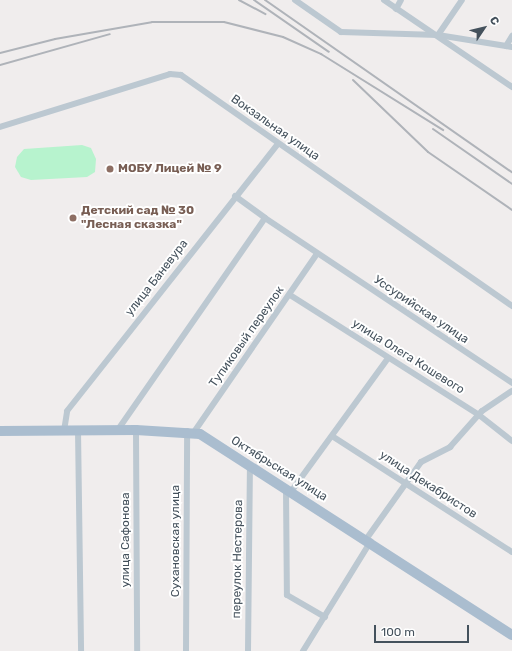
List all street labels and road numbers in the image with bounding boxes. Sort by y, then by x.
street label: Вокзальная улица [228,92,322,164]
street label: улица Баневура [123,237,191,319]
street label: Уссурийская улица [371,273,471,347]
street label: Тупиковый переулок [207,284,287,390]
street label: улица Олега Кошевого [349,317,467,397]
street label: Октябрьская улица [228,433,330,505]
street label: улица Декабристов [376,448,480,522]
street label: Сухановская улица [169,485,183,597]
street label: улица Сафонова [119,492,133,588]
street label: переулок Нестерова [230,499,246,619]

